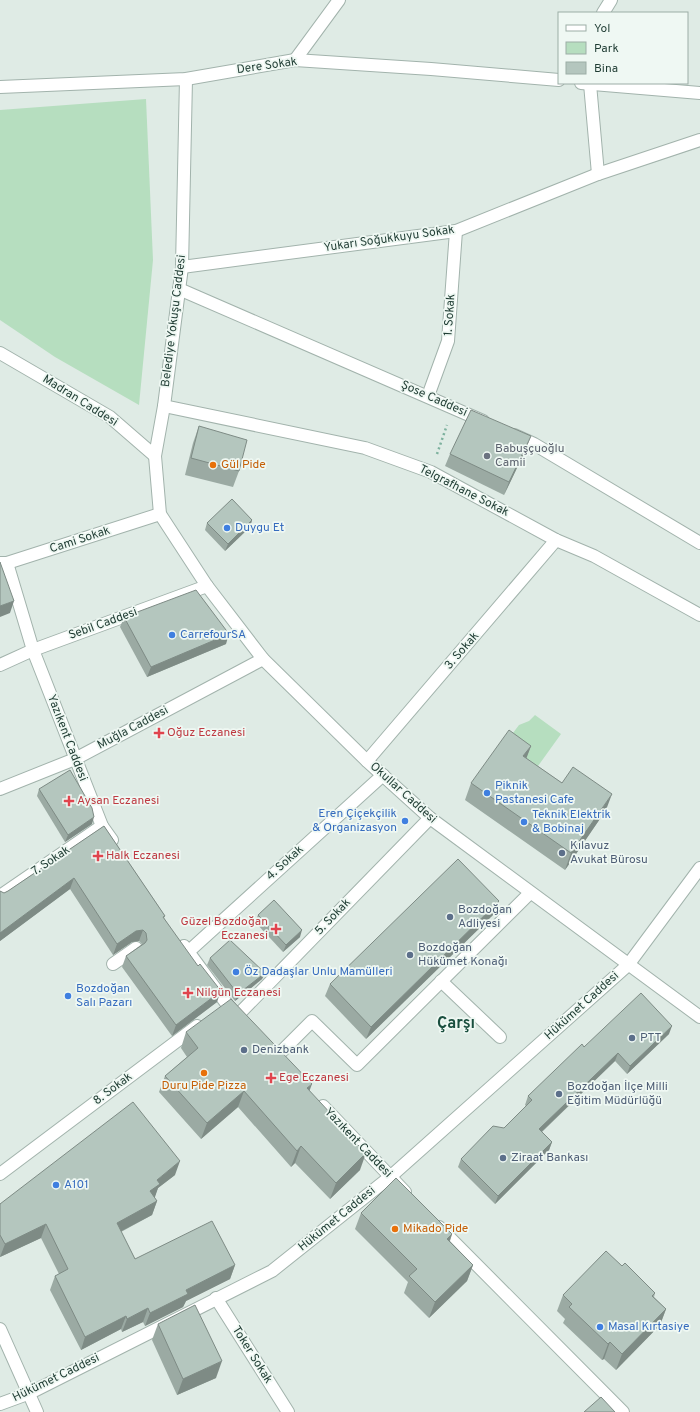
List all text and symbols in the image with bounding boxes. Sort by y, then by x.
legend [558,12,688,84]
text: Yol [594,21,610,37]
text: Park [594,41,619,57]
street label: Dere Sokak [236,54,298,78]
text: Bina [594,61,618,77]
street label: Yukarı Soğukkuyu Sokak [323,222,455,256]
street label: Belediye Yokuşu Caddesi [158,254,190,388]
street label: 1. Sokak [441,293,459,337]
street label: Madran Caddesi [39,371,121,431]
street label: Şose Caddesi [398,377,470,421]
place label: Babuşçuoğlu Camii [495,441,564,471]
marker: Babuşçuoğlu Camii [482,451,492,461]
place label: Gül Pide [221,457,266,473]
marker: Gül Pide [208,460,218,470]
street label: Telgrafhane Sokak [416,461,512,521]
place label: Duygu Et [235,520,284,536]
street label: Cami Sokak [48,523,112,557]
marker: Duygu Et [222,523,232,533]
street label: Sebil Caddesi [66,604,140,644]
place label: CarrefourSA [180,627,246,643]
street label: 3. Sokak [441,629,483,673]
marker: CarrefourSA [167,630,177,640]
street label: Yazıkent Caddesi [43,692,91,784]
street label: Muğla Caddesi [95,703,171,753]
place label: Oğuz Eczanesi [167,725,245,741]
marker: Oğuz Eczanesi [154,728,164,738]
street label: Okullar Caddesi [366,759,440,827]
place label: Piknik Pastanesi Cafe [495,778,574,808]
marker: Piknik Pastanesi Cafe [482,788,492,798]
place label: Aysan Eczanesi [77,793,159,809]
marker: Aysan Eczanesi [64,796,74,806]
place label: Eren Çiçekçilik & Organizasyon [312,806,397,836]
place label: Teknik Elektrik & Bobinaj [532,807,611,837]
marker: Eren Çiçekçilik & Organizasyon [400,816,410,826]
marker: Teknik Elektrik & Bobinaj [519,817,529,827]
place label: Kılavuz Avukat Bürosu [570,838,648,868]
street label: 7. Sokak [29,842,73,880]
street label: 4. Sokak [263,842,307,884]
place label: Halk Eczanesi [106,848,180,864]
marker: Kılavuz Avukat Bürosu [557,848,567,858]
marker: Halk Eczanesi [93,851,103,861]
street label: 5. Sokak [311,895,355,939]
place label: Bozdoğan Adliyesi [458,902,512,932]
marker: Bozdoğan Adliyesi [445,912,455,922]
place label: Güzel Bozdoğan Eczanesi [181,914,268,944]
marker: Güzel Bozdoğan Eczanesi [271,924,281,934]
place label: Bozdoğan Hükümet Konağı [418,940,508,970]
marker: Bozdoğan Hükümet Konağı [405,950,415,960]
place label: Öz Dadaşlar Unlu Mamülleri [244,964,393,980]
marker: Öz Dadaşlar Unlu Mamülleri [231,967,241,977]
street label: Hükümet Caddesi [541,968,623,1044]
place label: Bozdoğan Salı Pazarı [76,981,132,1011]
place label: Nilgün Eczanesi [196,985,281,1001]
marker: Nilgün Eczanesi [183,988,193,998]
marker: Bozdoğan Salı Pazarı [63,991,73,1001]
district label: Çarşı [437,1014,475,1034]
place label: PTT [640,1030,662,1046]
marker: PTT [627,1033,637,1043]
place label: Denizbank [252,1042,309,1058]
marker: Denizbank [239,1045,249,1055]
marker: Duru Pide Pizza [199,1068,209,1078]
street label: 8. Sokak [90,1069,136,1109]
place label: Ege Eczanesi [279,1070,349,1086]
marker: Ege Eczanesi [266,1073,276,1083]
place label: Duru Pide Pizza [162,1078,246,1094]
place label: Bozdoğan İlçe Milli Eğitim Müdürlüğü [567,1079,668,1109]
marker: Bozdoğan İlçe Milli Eğitim Müdürlüğü [554,1089,564,1099]
street label: Yazıkent Caddesi [320,1105,396,1181]
place label: Ziraat Bankası [511,1150,588,1166]
marker: Ziraat Bankası [498,1153,508,1163]
place label: A101 [64,1177,89,1193]
marker: A101 [51,1180,61,1190]
street label: Hükümet Caddesi [295,1183,379,1255]
place label: Mikado Pide [403,1221,468,1237]
marker: Mikado Pide [390,1224,400,1234]
place label: Masal Kırtasiye [608,1319,689,1335]
marker: Masal Kırtasiye [595,1322,605,1332]
street label: Toker Sokak [228,1323,276,1387]
street label: Hükümet Caddesi [10,1350,102,1406]

